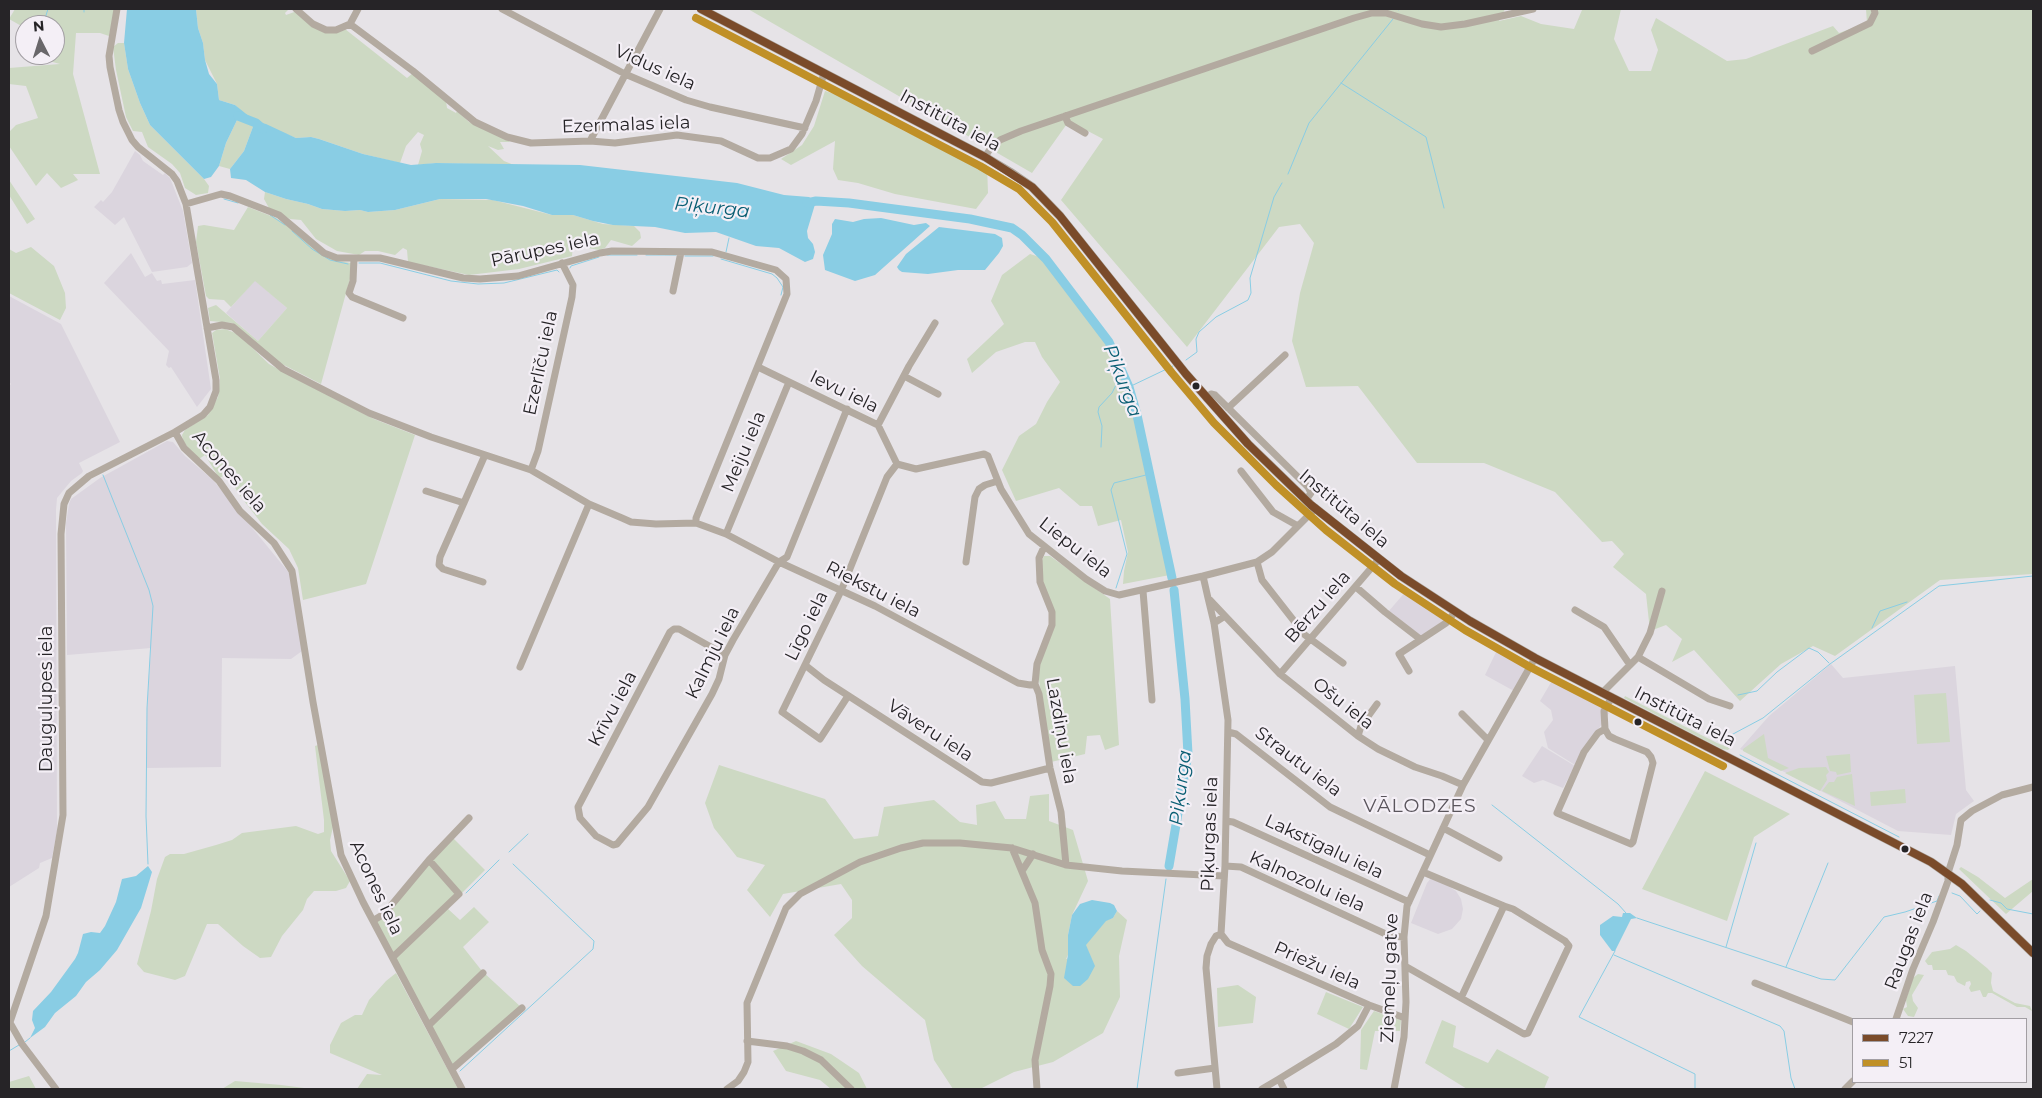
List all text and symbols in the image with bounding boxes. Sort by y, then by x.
north arrow [15,15,65,65]
text: N [32,17,45,36]
street label: Vidus iela [611,41,699,95]
street label: Institūta iela [896,85,1004,157]
street label: Ezermalas iela [561,112,691,138]
water label: Piķurga [673,193,751,223]
street label: Pārupes iela [489,228,601,272]
street label: Ezerlīču iela [519,309,563,417]
water label: Piķurga [1098,341,1146,421]
street label: Ievu iela [806,366,882,418]
unlabelled marker [1191,381,1201,391]
street label: Meiju iela [717,408,771,496]
street label: Acones iela [187,427,271,517]
street label: Institūta iela [1294,465,1394,553]
street label: Liepu iela [1034,513,1116,583]
street label: Riekstu iela [822,557,924,623]
street label: Bērzu iela [1281,566,1355,648]
street label: Līgo iela [781,588,833,664]
street label: Kalmju iela [681,603,745,703]
street label: Dauguļupes iela [36,626,58,772]
street label: Krīvu iela [584,668,642,750]
street label: Ošu iela [1308,673,1378,735]
street label: Lazdiņu iela [1041,676,1081,786]
street label: Institūta iela [1631,682,1739,752]
street label: Vāveru iela [883,695,977,767]
unlabelled marker [1633,717,1643,727]
street label: Strautu iela [1250,722,1346,802]
water label: Piķurga [1165,749,1197,827]
street label: Piķurgas iela [1197,776,1223,892]
district label: VĀLODZES [1362,795,1478,817]
street label: Lakstīgalu iela [1261,810,1387,884]
street label: Acones iela [345,837,407,939]
unlabelled marker [1900,844,1910,854]
street label: Kalnozolu iela [1246,847,1368,917]
street label: Raugas iela [1880,889,1938,993]
street label: Ziemeļu gatve [1377,913,1403,1043]
street label: Priežu iela [1270,937,1364,995]
legend [1852,1018,2027,1083]
text: 7227 [1899,1028,1934,1047]
text: 51 [1899,1053,1913,1072]

